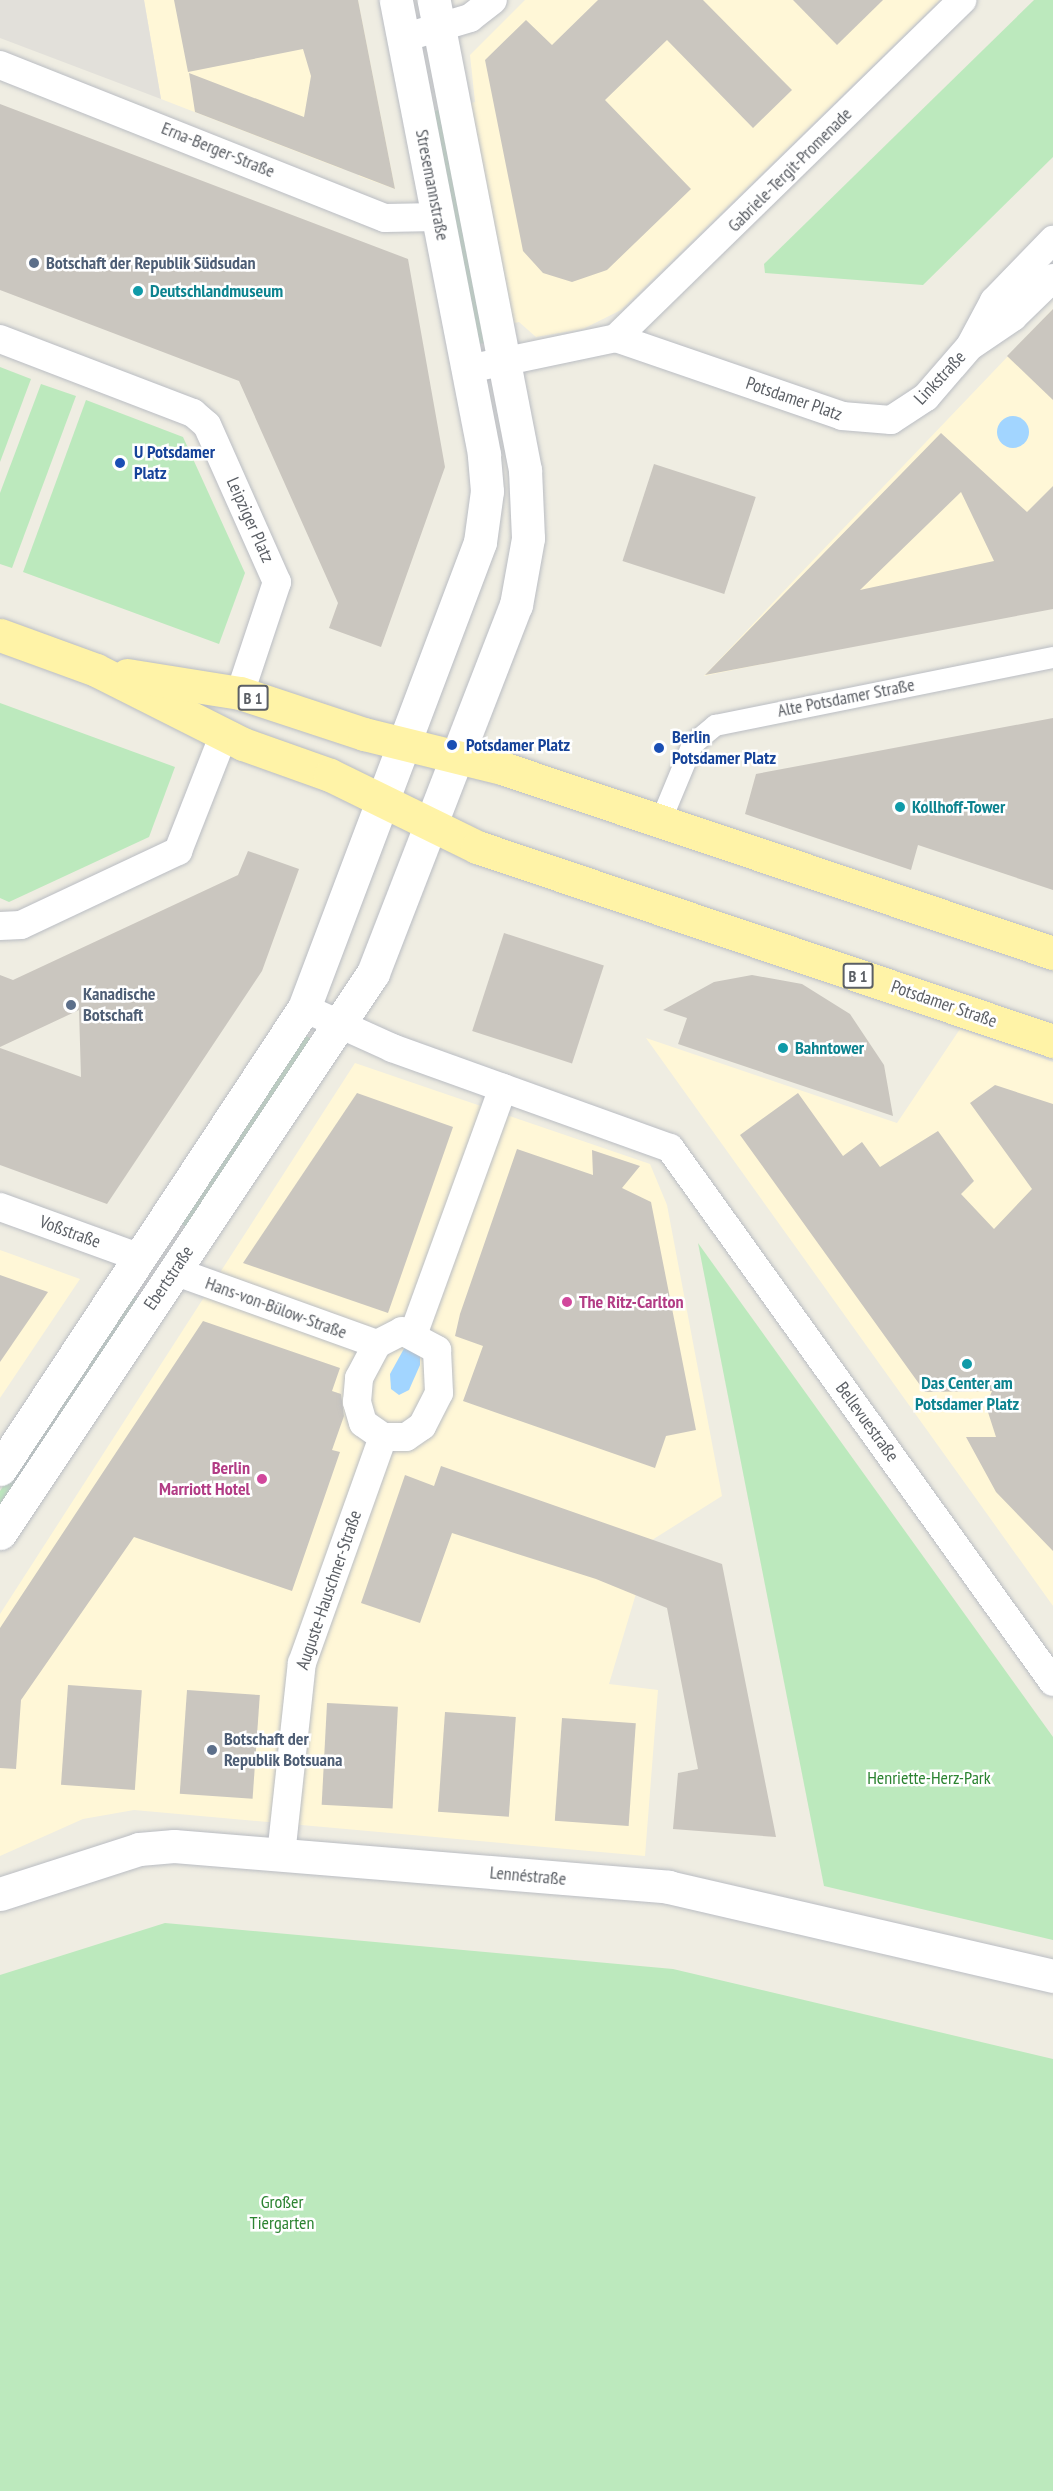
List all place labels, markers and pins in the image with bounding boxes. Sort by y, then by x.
place label: Botschaft der Republik Südsudan [46,252,256,274]
marker: Botschaft der Republik Südsudan [27,256,41,270]
place label: Deutschlandmuseum [150,280,283,302]
marker: Deutschlandmuseum [131,284,145,298]
place label: U Potsdamer Platz [134,442,215,484]
marker: U Potsdamer Platz [111,454,129,472]
place label: Berlin Potsdamer Platz [672,727,776,770]
place label: Potsdamer Platz [466,734,570,756]
marker: Potsdamer Platz [443,736,461,754]
marker: Berlin Potsdamer Platz [650,739,668,757]
place label: Kollhoff-Tower [912,796,1005,818]
marker: Kollhoff-Tower [893,800,907,814]
place label: Kanadische Botschaft [83,984,155,1026]
marker: Kanadische Botschaft [64,998,78,1012]
place label: Bahntower [795,1037,864,1059]
marker: Bahntower [776,1041,790,1055]
place label: The Ritz-Carlton [579,1291,683,1313]
marker: The Ritz-Carlton [560,1295,574,1309]
marker: Das Center am Potsdamer Platz [960,1357,974,1371]
place label: Das Center am Potsdamer Platz [915,1373,1019,1416]
place label: Berlin Marriott Hotel [159,1458,250,1500]
marker: Berlin Marriott Hotel [255,1472,269,1486]
place label: Botschaft der Republik Botsuana [224,1729,343,1772]
marker: Botschaft der Republik Botsuana [205,1743,219,1757]

